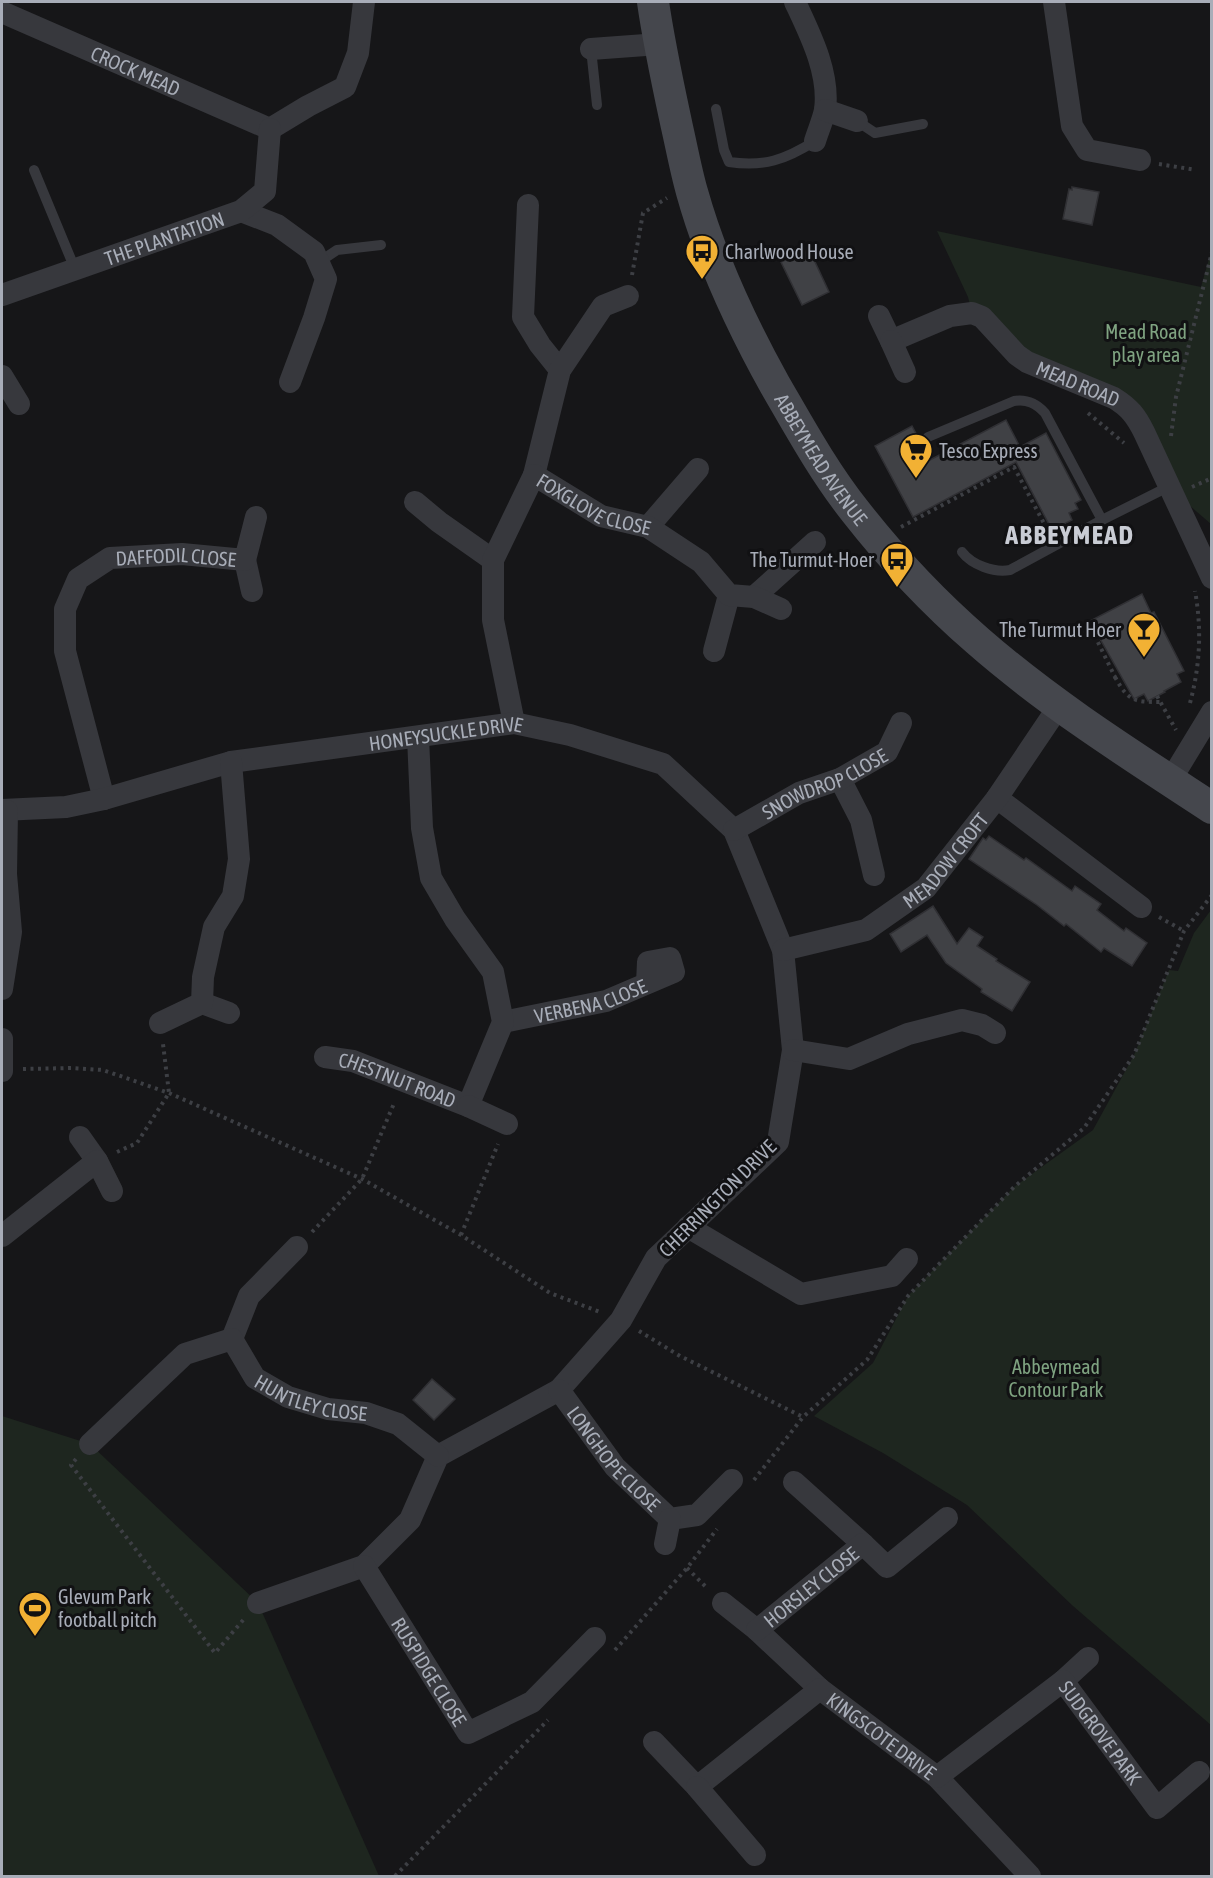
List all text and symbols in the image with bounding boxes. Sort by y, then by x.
street label: CROCK MEAD [88,41,184,100]
street label: THE PLANTATION [101,206,227,270]
bus stop icon: Charlwood House [684,233,720,280]
place label: Charlwood House [725,240,854,263]
park label: Mead Road play area [1105,320,1187,366]
street label: MEAD ROAD [1033,356,1123,411]
street label: ABBEYMEAD AVENUE [771,389,873,529]
supermarket icon: Tesco Express [898,432,934,479]
place label: Tesco Express [939,439,1037,462]
street label: FOXGLOVE CLOSE [533,468,654,539]
district label: ABBEYMEAD [1004,520,1135,550]
bus stop icon: The Turmut-Hoer [879,541,915,588]
street label: DAFFODIL CLOSE [115,542,237,571]
place label: The Turmut-Hoer [750,548,875,571]
bar icon: The Turmut Hoer [1126,611,1162,658]
place label: The Turmut Hoer [999,618,1122,641]
street label: HONEYSUCKLE DRIVE [367,712,525,754]
street label: SNOWDROP CLOSE [758,743,891,823]
street label: MEADOW CROFT [898,808,993,912]
street label: VERBENA CLOSE [532,973,650,1027]
street label: CHESTNUT ROAD [337,1048,459,1112]
street label: CHERRINGTON DRIVE [654,1134,781,1261]
park label: Abbeymead Contour Park [1009,1355,1104,1401]
street label: HUNTLEY CLOSE [251,1369,369,1425]
street label: LONGHOPE CLOSE [563,1402,666,1516]
street label: HORSLEY CLOSE [759,1541,863,1632]
place label: Glevum Park football pitch [58,1585,157,1631]
sports icon: Glevum Park football pitch [17,1590,53,1637]
street label: RUSPIDGE CLOSE [387,1613,472,1730]
street label: SUDGROVE PARK [1055,1676,1147,1789]
street label: KINGSCOTE DRIVE [823,1687,941,1784]

